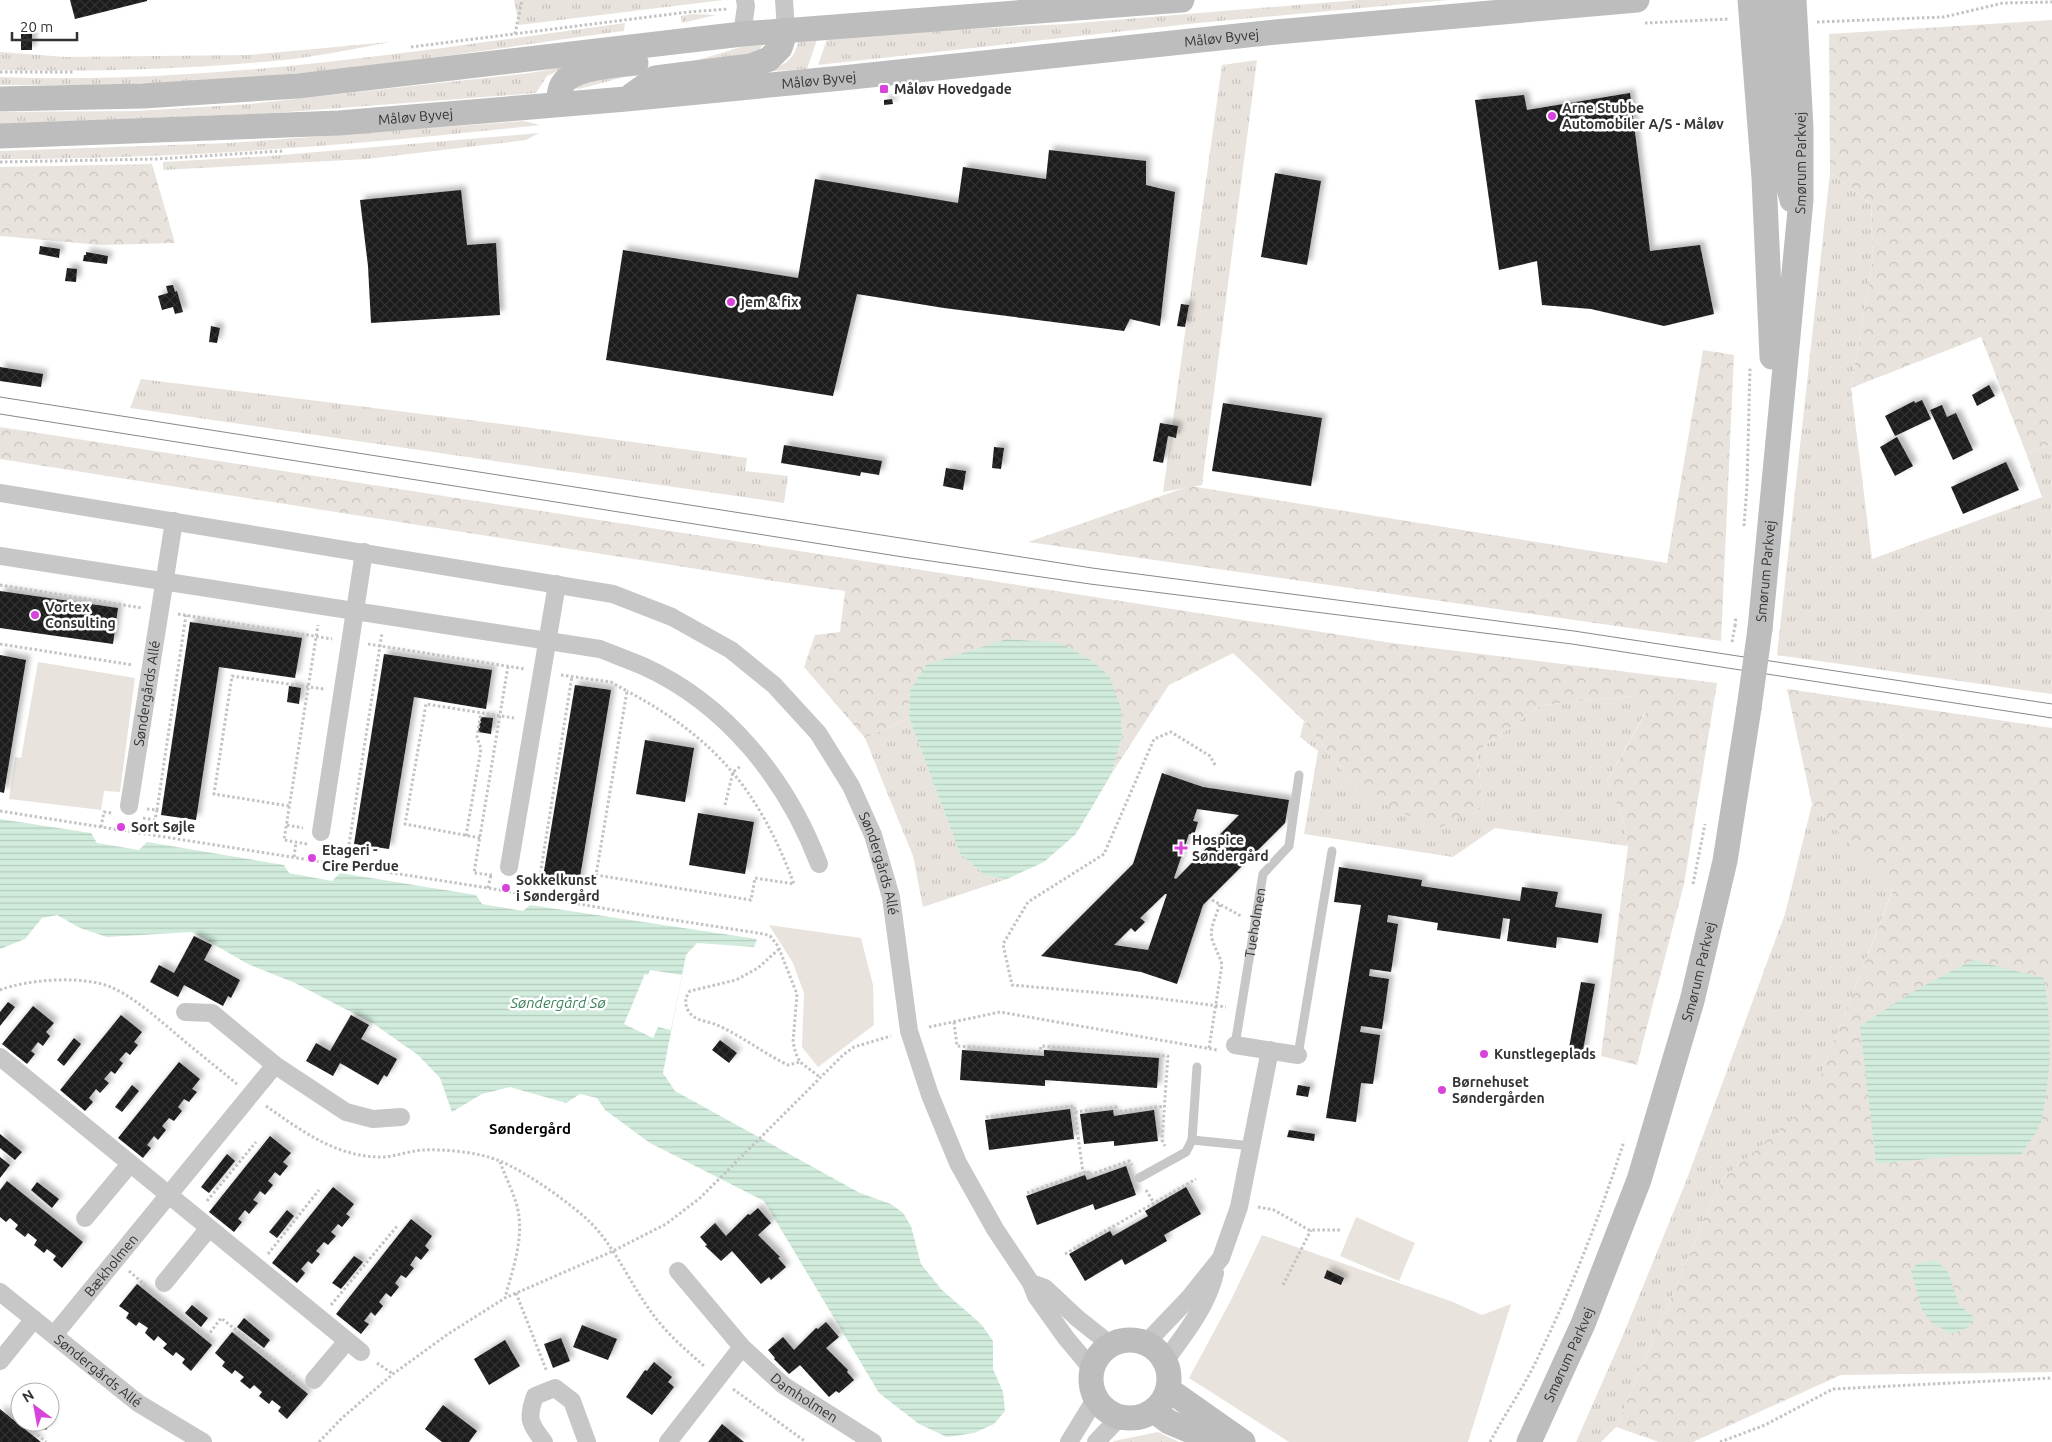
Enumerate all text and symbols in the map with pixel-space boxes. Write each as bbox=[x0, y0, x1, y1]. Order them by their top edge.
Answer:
scale bar bbox=[12, 10, 78, 42]
text: 20 m bbox=[20, 18, 53, 35]
street label: Måløv Byvej bbox=[1183, 26, 1260, 50]
street label: Måløv Byvej bbox=[781, 69, 857, 92]
place label: Måløv Hovedgade bbox=[894, 81, 1012, 97]
marker: Måløv Hovedgade bbox=[878, 83, 890, 95]
place label: Arne Stubbe Automobiler A/S - Måløv bbox=[1562, 100, 1724, 132]
street label: Måløv Byvej bbox=[377, 106, 454, 128]
marker: Arne Stubbe Automobiler A/S - Måløv bbox=[1546, 110, 1558, 122]
street label: Smørum Parkvej bbox=[1792, 111, 1809, 215]
place label: jem & fix bbox=[740, 294, 799, 310]
marker: jem & fix bbox=[725, 296, 737, 308]
street label: Smørum Parkvej bbox=[1753, 520, 1778, 623]
place label: Vortex Consulting bbox=[45, 599, 116, 631]
marker: Vortex Consulting bbox=[29, 609, 41, 621]
street label: Søndergårds Allé bbox=[131, 639, 163, 748]
street label: Søndergårds Allé bbox=[856, 809, 901, 916]
place label: Sort Søjle bbox=[131, 819, 195, 835]
marker: Sort Søjle bbox=[115, 821, 127, 833]
place label: Hospice Søndergård bbox=[1192, 832, 1269, 864]
marker: Hospice Søndergård bbox=[1174, 841, 1188, 855]
place label: Etageri - Cire Perdue bbox=[322, 842, 399, 874]
marker: Etageri - Cire Perdue bbox=[306, 852, 318, 864]
place label: Sokkelkunst i Søndergård bbox=[516, 872, 600, 904]
marker: Sokkelkunst i Søndergård bbox=[500, 882, 512, 894]
street label: Tueholmen bbox=[1241, 886, 1269, 959]
street label: Smørum Parkvej bbox=[1678, 920, 1718, 1023]
water label: Søndergård Sø bbox=[509, 994, 606, 1011]
place label: Kunstlegeplads bbox=[1494, 1046, 1596, 1062]
marker: Kunstlegeplads bbox=[1478, 1048, 1490, 1060]
place label: Børnehuset Søndergården bbox=[1452, 1074, 1545, 1106]
marker: Børnehuset Søndergården bbox=[1436, 1084, 1448, 1096]
district label: Søndergård bbox=[489, 1120, 571, 1137]
street label: Bækholmen bbox=[81, 1231, 141, 1300]
street label: Smørum Parkvej bbox=[1540, 1305, 1597, 1404]
street label: Søndergårds Allé bbox=[51, 1331, 145, 1411]
street label: Damholmen bbox=[768, 1370, 841, 1426]
north arrow bbox=[10, 1382, 60, 1432]
text: N bbox=[19, 1386, 37, 1406]

